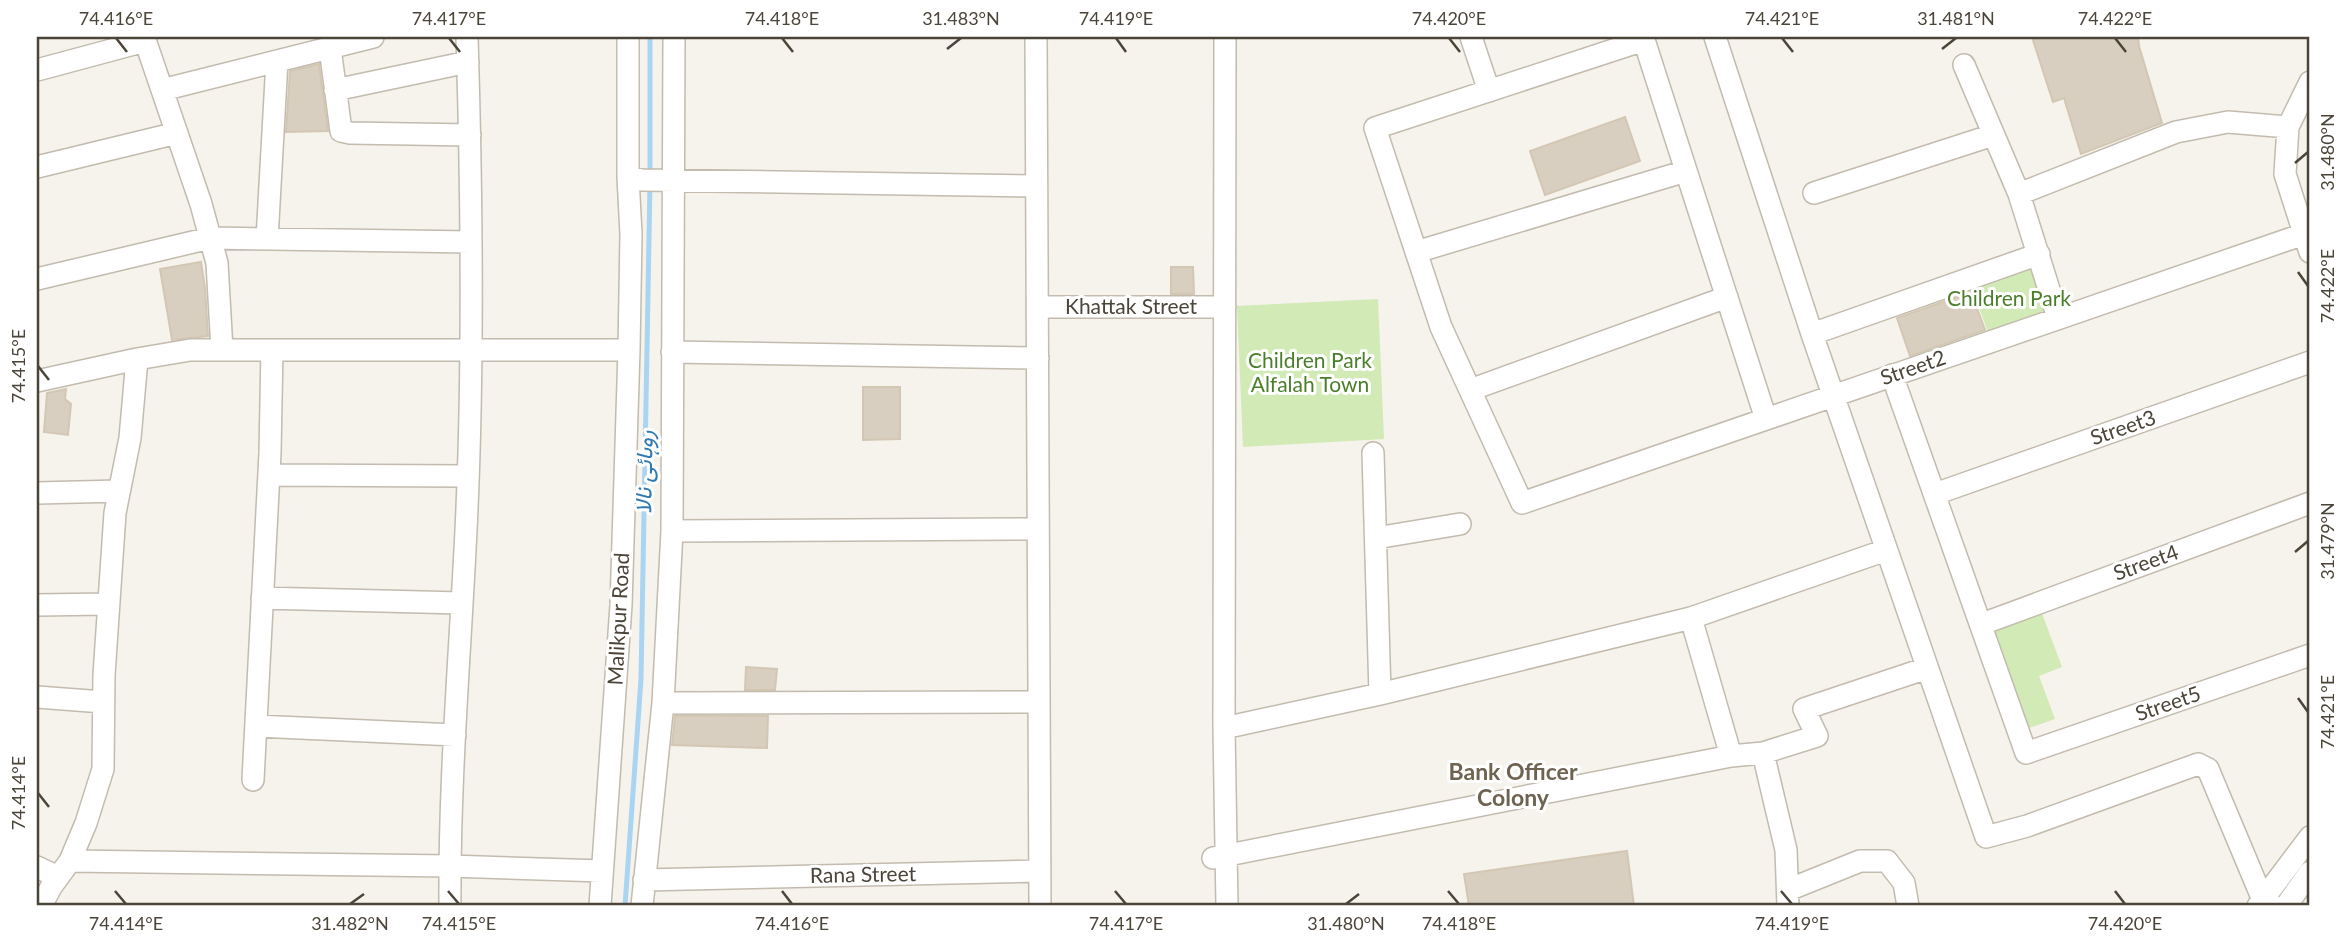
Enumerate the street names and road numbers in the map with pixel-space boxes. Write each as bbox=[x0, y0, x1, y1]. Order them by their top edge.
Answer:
street label: Khattak Street bbox=[1065, 293, 1197, 318]
street label: Street2 bbox=[1877, 344, 1948, 389]
street label: Street3 bbox=[2087, 404, 2158, 449]
street label: Street4 bbox=[2110, 538, 2181, 585]
street label: Malikpur Road bbox=[602, 552, 633, 686]
street label: Street5 bbox=[2132, 680, 2203, 725]
street label: Rana Street bbox=[810, 860, 917, 887]

